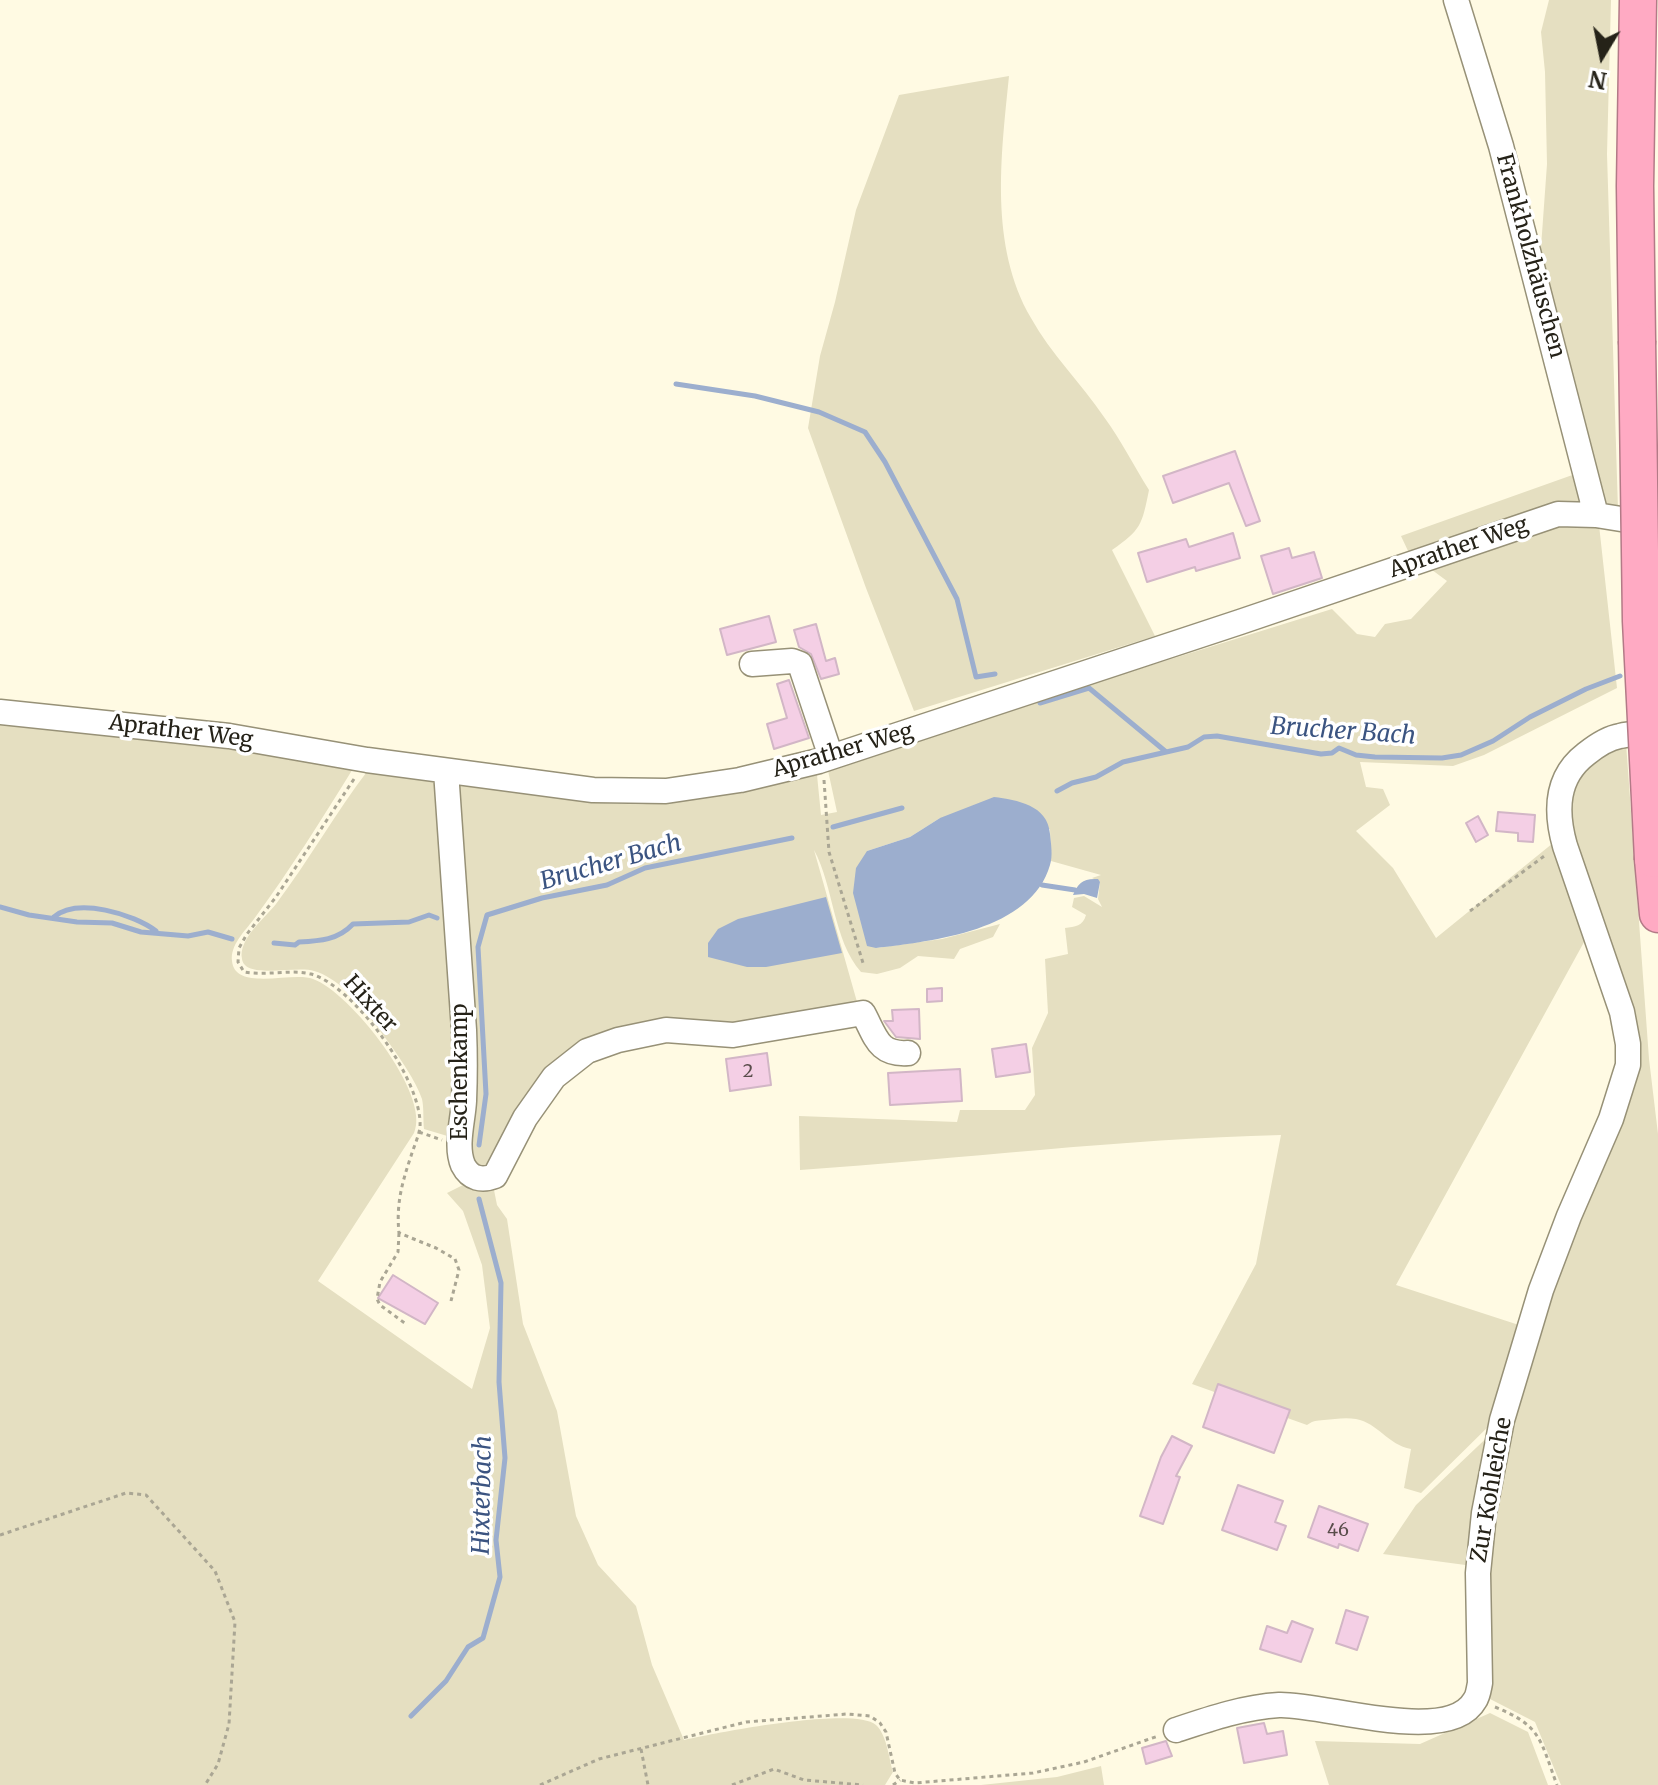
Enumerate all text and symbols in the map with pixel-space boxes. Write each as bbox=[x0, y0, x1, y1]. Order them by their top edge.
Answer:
north arrow bbox=[1562, 16, 1642, 96]
text: N bbox=[1587, 64, 1609, 95]
street label: Frankholzhäuschen bbox=[1490, 151, 1570, 361]
street label: Aprather Weg bbox=[1386, 512, 1532, 584]
street label: Aprather Weg bbox=[107, 710, 255, 754]
water label: Brucher Bach bbox=[1269, 713, 1417, 751]
street label: Aprather Weg bbox=[770, 718, 916, 784]
water label: Brucher Bach bbox=[537, 829, 685, 897]
street label: Hixter bbox=[338, 970, 402, 1038]
street label: Eschenkamp bbox=[448, 1003, 474, 1141]
house number: 2 bbox=[743, 1061, 753, 1083]
street label: Zur Kohleiche bbox=[1466, 1415, 1518, 1565]
water label: Hixterbach bbox=[468, 1435, 498, 1555]
house number: 46 bbox=[1327, 1520, 1349, 1542]

